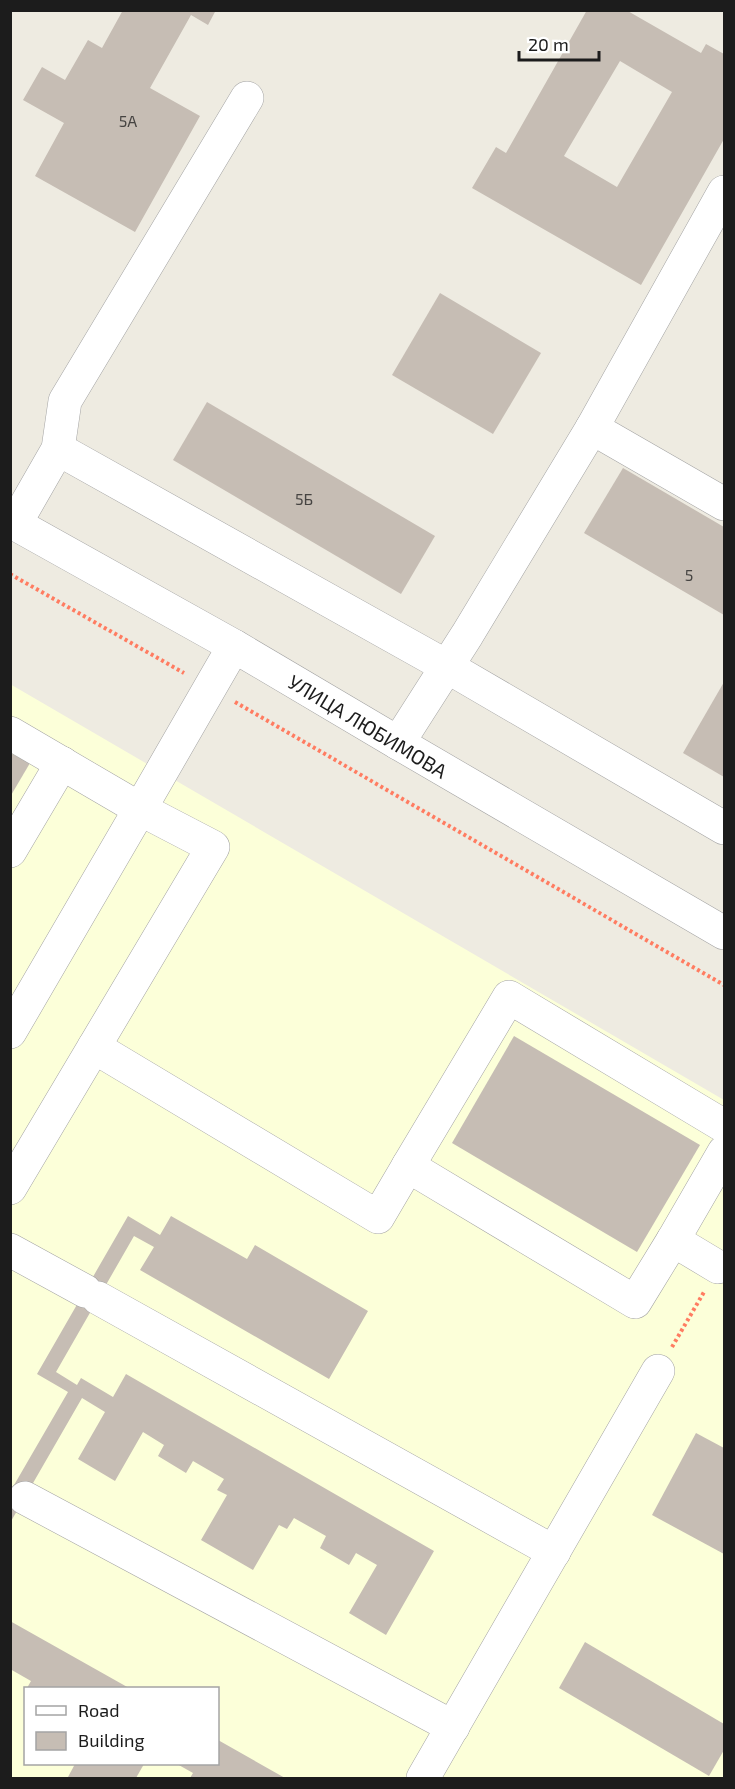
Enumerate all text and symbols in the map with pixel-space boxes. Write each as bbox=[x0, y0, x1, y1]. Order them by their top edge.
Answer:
scale bar bbox=[519, 24, 598, 62]
text: 20 m bbox=[528, 33, 569, 55]
house number: 5А bbox=[119, 111, 137, 130]
house number: 5Б bbox=[295, 489, 313, 508]
house number: 5 bbox=[685, 565, 693, 584]
street label: УЛИЦА ЛЮБИМОВА bbox=[284, 669, 452, 783]
legend bbox=[24, 1687, 219, 1765]
text: Road bbox=[78, 1699, 119, 1721]
text: Building bbox=[78, 1729, 145, 1751]

